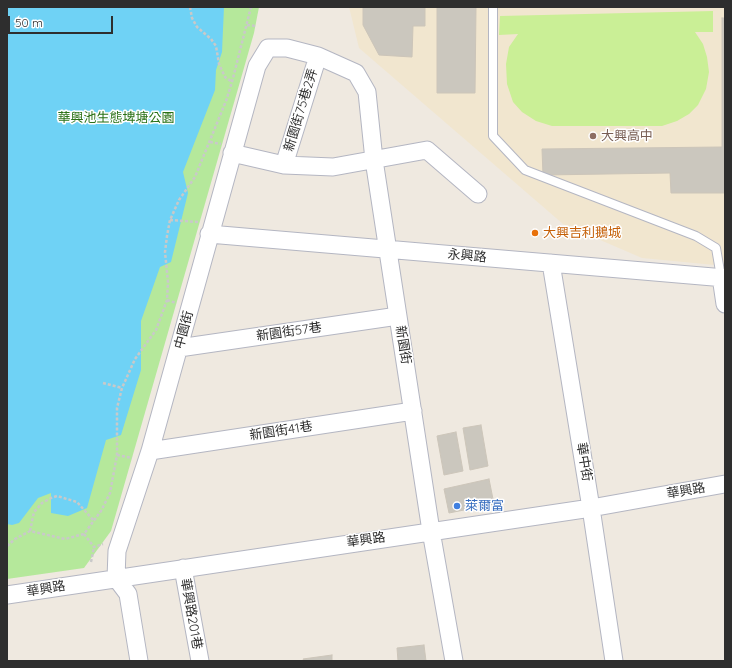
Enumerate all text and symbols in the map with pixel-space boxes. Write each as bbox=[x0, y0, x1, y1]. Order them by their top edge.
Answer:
scale bar bbox=[10, 8, 115, 34]
text: 50 m bbox=[15, 15, 43, 30]
street label: 新園街75巷2弄 bbox=[281, 67, 321, 153]
park label: 華興池生態埤塘公園 bbox=[58, 110, 174, 126]
place label: 大興高中 bbox=[601, 128, 653, 144]
marker: 大興高中 bbox=[588, 131, 598, 141]
place label: 大興吉利鵝城 bbox=[543, 225, 621, 241]
marker: 大興吉利鵝城 bbox=[530, 228, 540, 238]
street label: 永興路 bbox=[447, 247, 487, 265]
street label: 中園街 bbox=[171, 309, 197, 351]
street label: 新園街57巷 bbox=[255, 320, 323, 344]
street label: 新園街 bbox=[392, 325, 414, 365]
street label: 新園街41巷 bbox=[248, 418, 314, 444]
street label: 華中街 bbox=[573, 442, 595, 482]
street label: 華興路 bbox=[665, 480, 707, 502]
place label: 萊爾富 bbox=[465, 498, 504, 514]
marker: 萊爾富 bbox=[452, 501, 462, 511]
street label: 華興路 bbox=[346, 530, 386, 550]
street label: 華興路201巷 bbox=[177, 577, 205, 651]
street label: 華興路 bbox=[26, 578, 66, 600]

